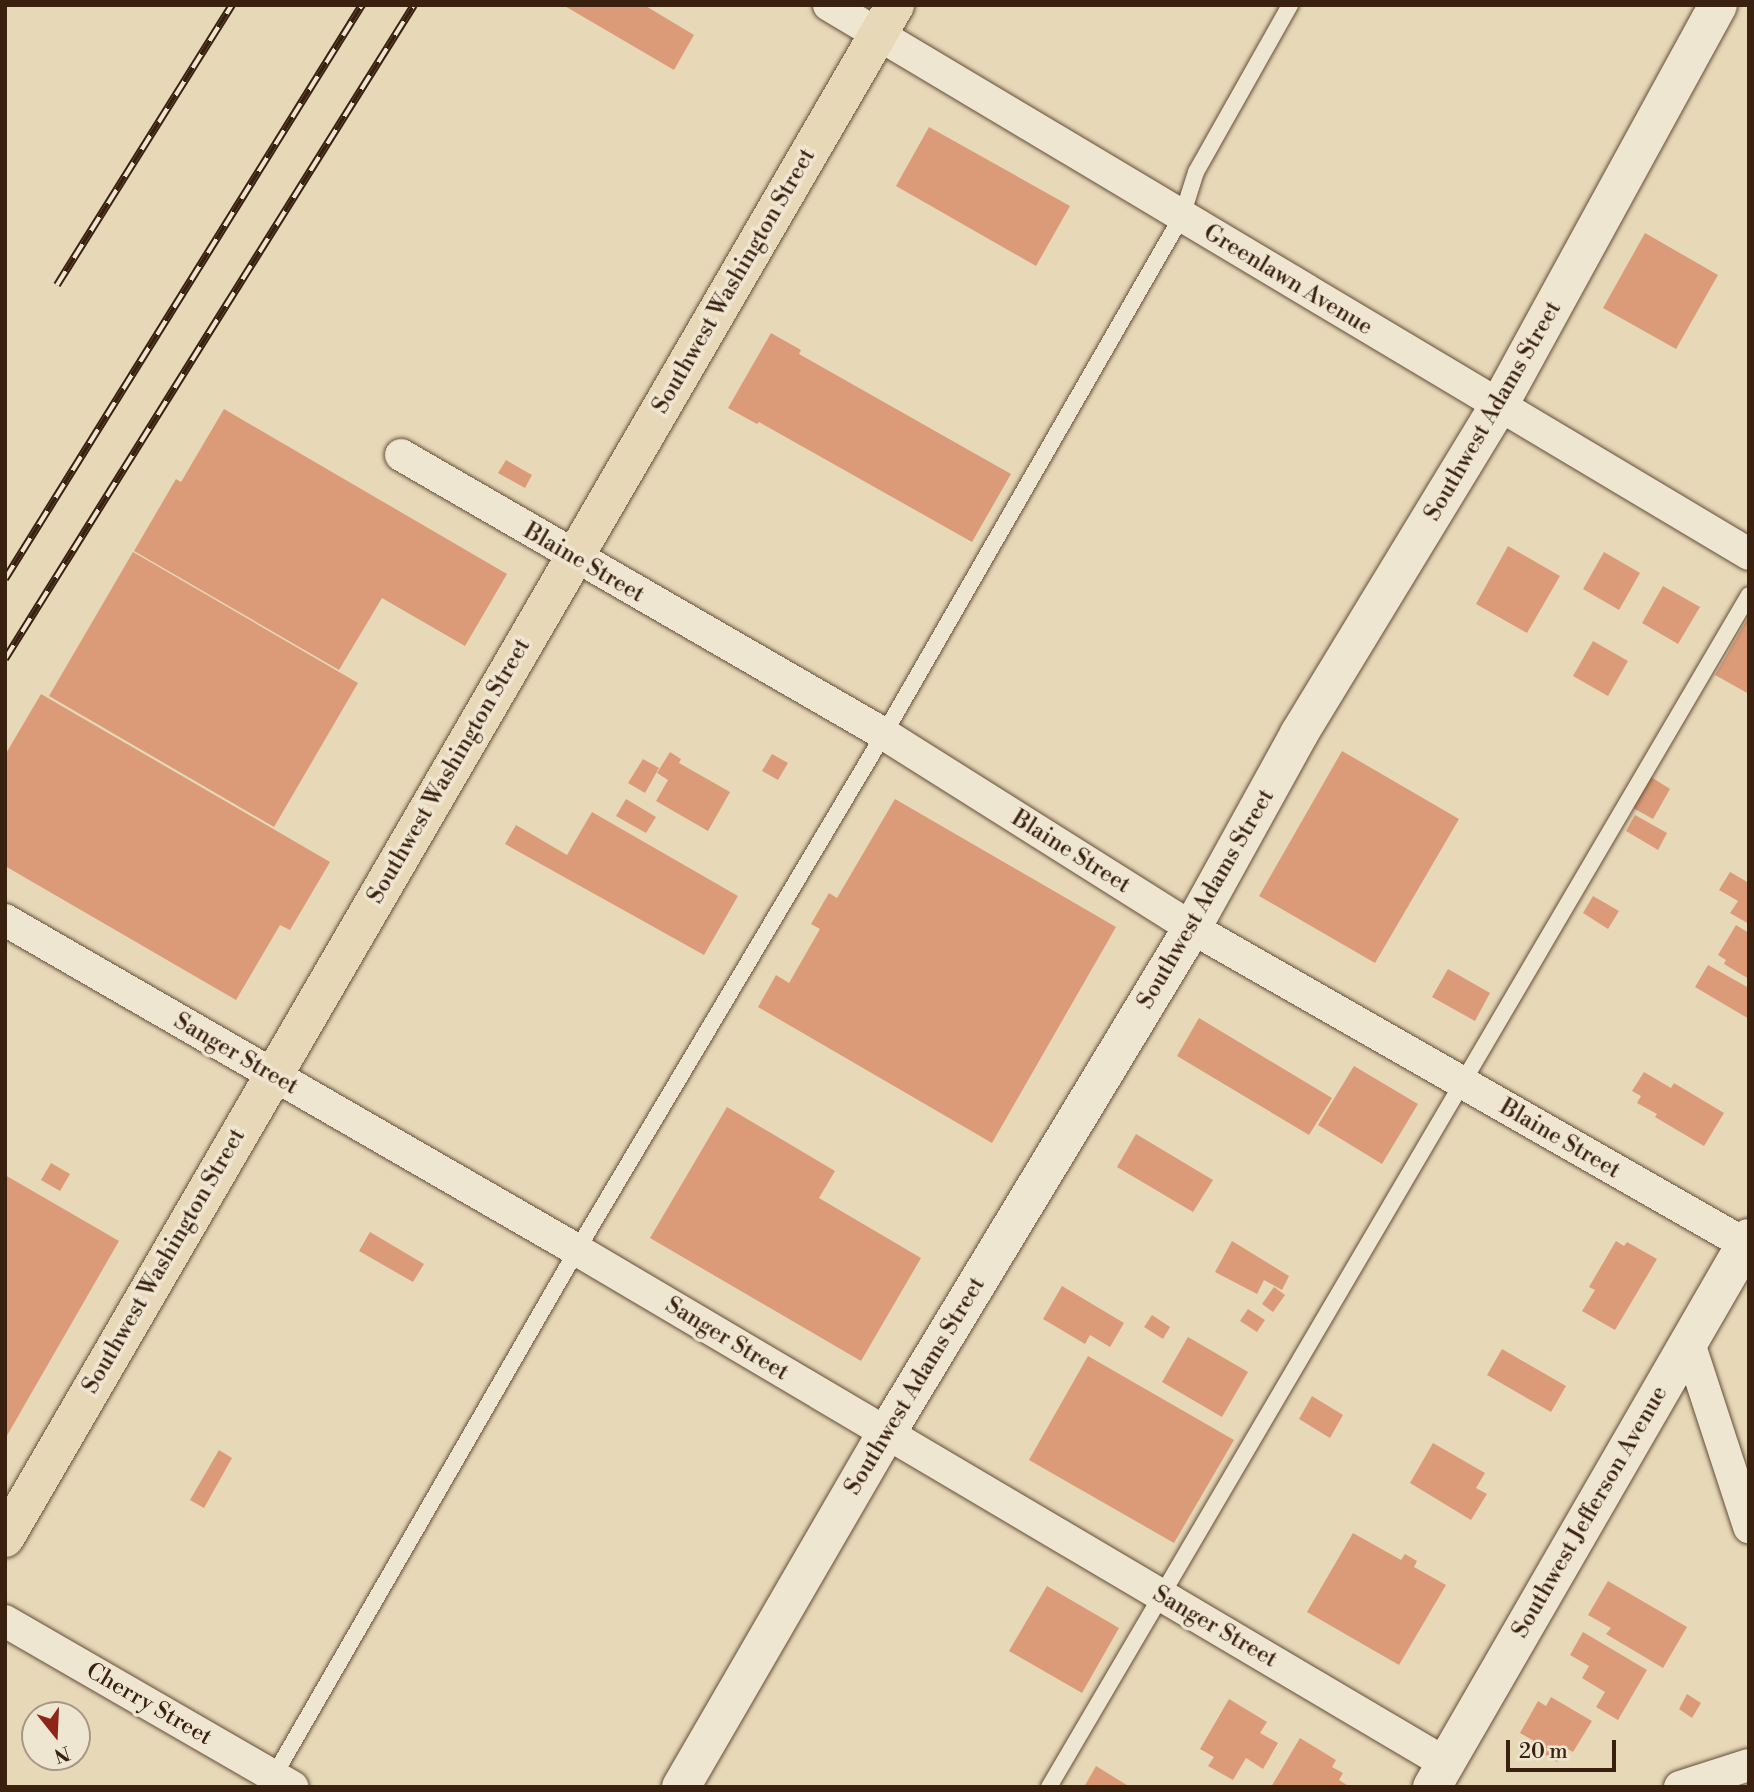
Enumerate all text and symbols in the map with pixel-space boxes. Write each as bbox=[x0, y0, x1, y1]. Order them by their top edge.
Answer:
street label: Southwest Washington Street bbox=[647, 144, 821, 418]
street label: Greenlawn Avenue bbox=[1199, 219, 1377, 341]
street label: Southwest Adams Street bbox=[1419, 296, 1567, 526]
street label: Blaine Street bbox=[519, 517, 649, 609]
street label: Southwest Washington Street bbox=[362, 634, 536, 908]
street label: Southwest Adams Street bbox=[1132, 784, 1280, 1014]
street label: Blaine Street bbox=[1007, 805, 1135, 899]
street label: Sanger Street bbox=[169, 1007, 303, 1101]
street label: Blaine Street bbox=[1495, 1093, 1625, 1185]
street label: Southwest Washington Street bbox=[77, 1124, 251, 1398]
street label: Southwest Adams Street bbox=[839, 1272, 991, 1500]
street label: Sanger Street bbox=[660, 1291, 794, 1387]
street label: Southwest Jefferson Avenue bbox=[1506, 1381, 1674, 1643]
street label: Sanger Street bbox=[1148, 1580, 1282, 1674]
street label: Cherry Street bbox=[81, 1657, 217, 1751]
north arrow bbox=[21, 1701, 91, 1771]
scale bar bbox=[1509, 1726, 1619, 1770]
text: 20 m bbox=[1519, 1739, 1568, 1765]
text: N bbox=[51, 1740, 73, 1768]

